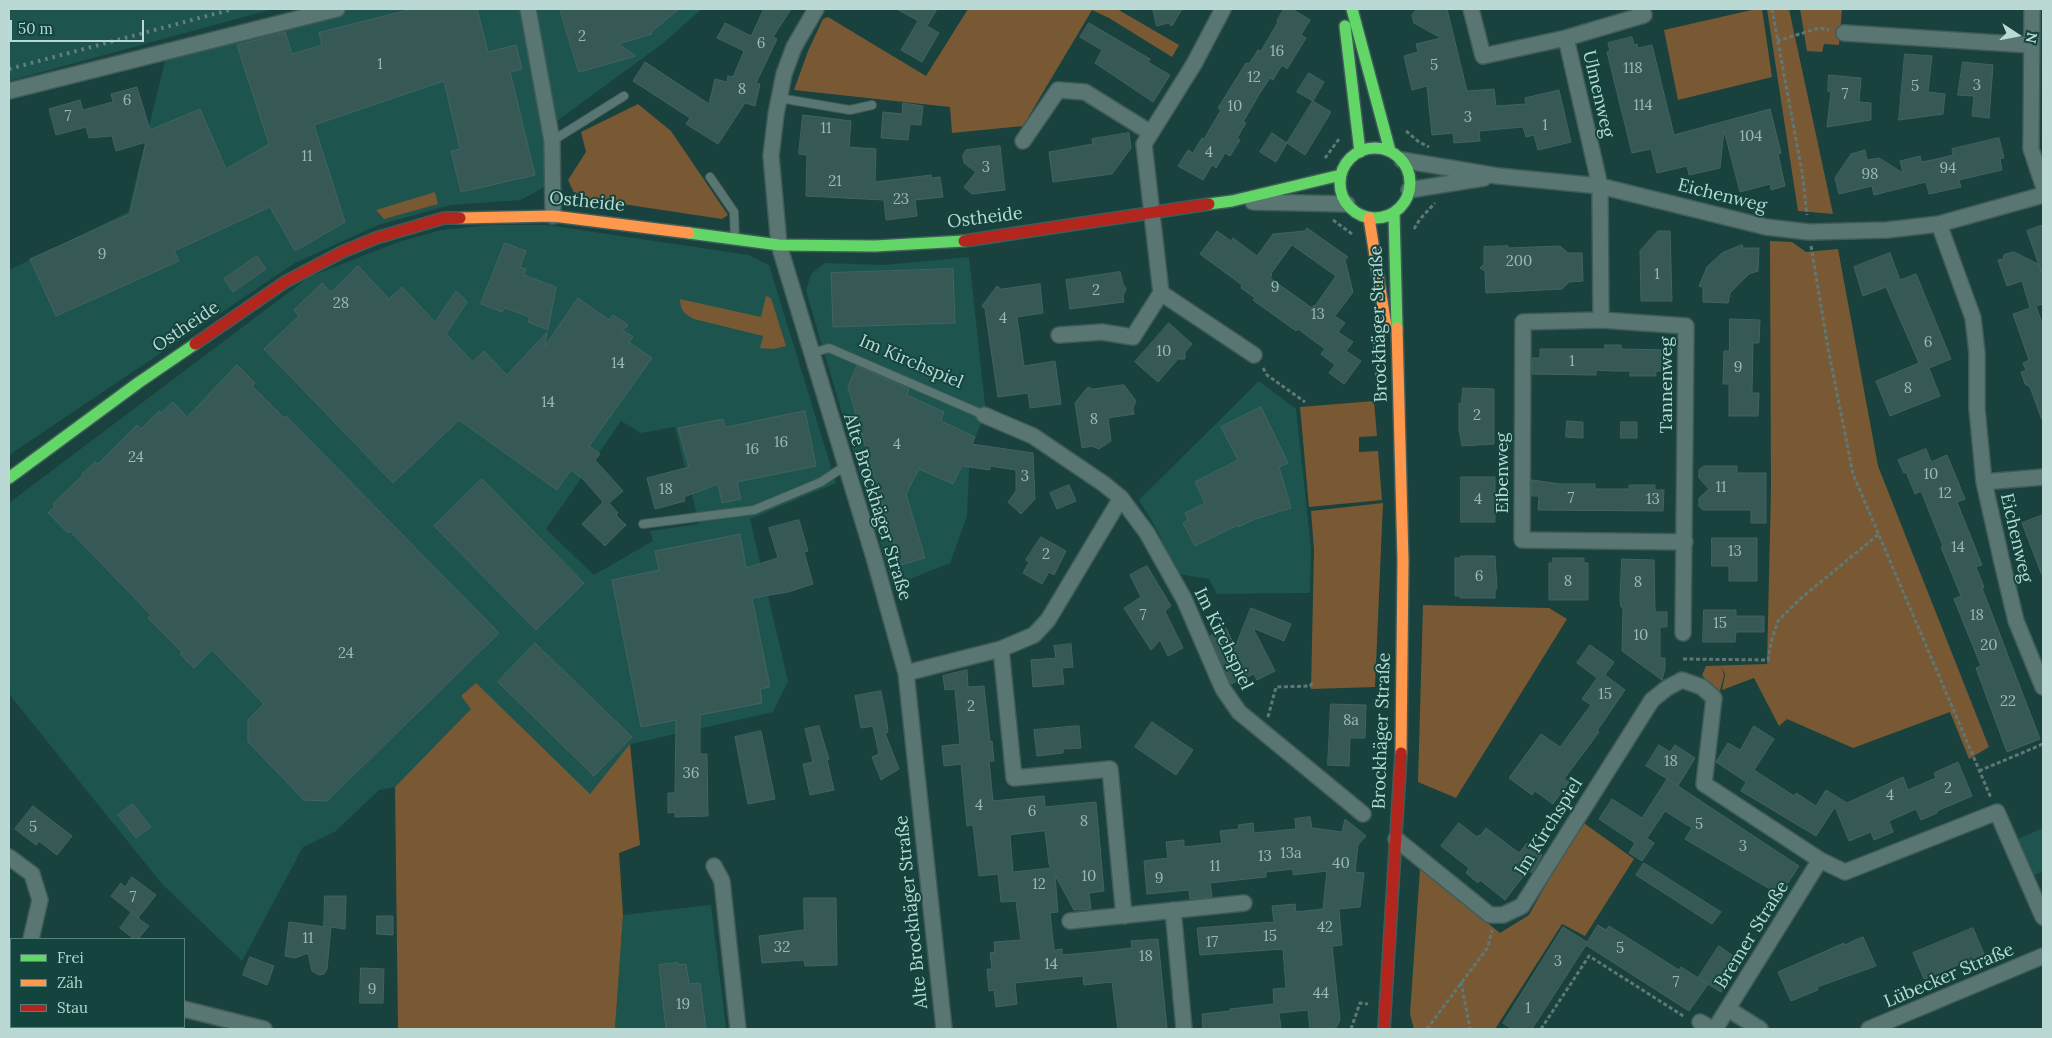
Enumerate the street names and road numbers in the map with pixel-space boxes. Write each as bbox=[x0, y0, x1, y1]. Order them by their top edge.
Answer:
street label: Ulmenweg bbox=[1577, 48, 1619, 140]
street label: Eichenweg bbox=[1675, 175, 1769, 217]
street label: Ostheide bbox=[548, 187, 626, 217]
street label: Ostheide bbox=[946, 203, 1024, 233]
street label: Brockhäger Straße bbox=[1365, 245, 1393, 403]
street label: Ostheide bbox=[149, 297, 223, 357]
street label: Im Kirchspiel bbox=[856, 330, 966, 394]
street label: Tannenweg bbox=[1656, 337, 1678, 433]
street label: Alte Brockhäger Straße bbox=[838, 411, 916, 603]
street label: Eibenweg bbox=[1492, 432, 1514, 514]
street label: Eichenweg bbox=[1995, 491, 2037, 585]
street label: Im Kirchspiel bbox=[1189, 584, 1257, 694]
street label: Brockhäger Straße bbox=[1368, 652, 1396, 810]
street label: Im Kirchspiel bbox=[1510, 774, 1588, 880]
street label: Alte Brockhäger Straße bbox=[891, 814, 933, 1010]
street label: Bremer Straße bbox=[1710, 877, 1794, 993]
street label: Lübecker Straße bbox=[1881, 939, 2017, 1013]

